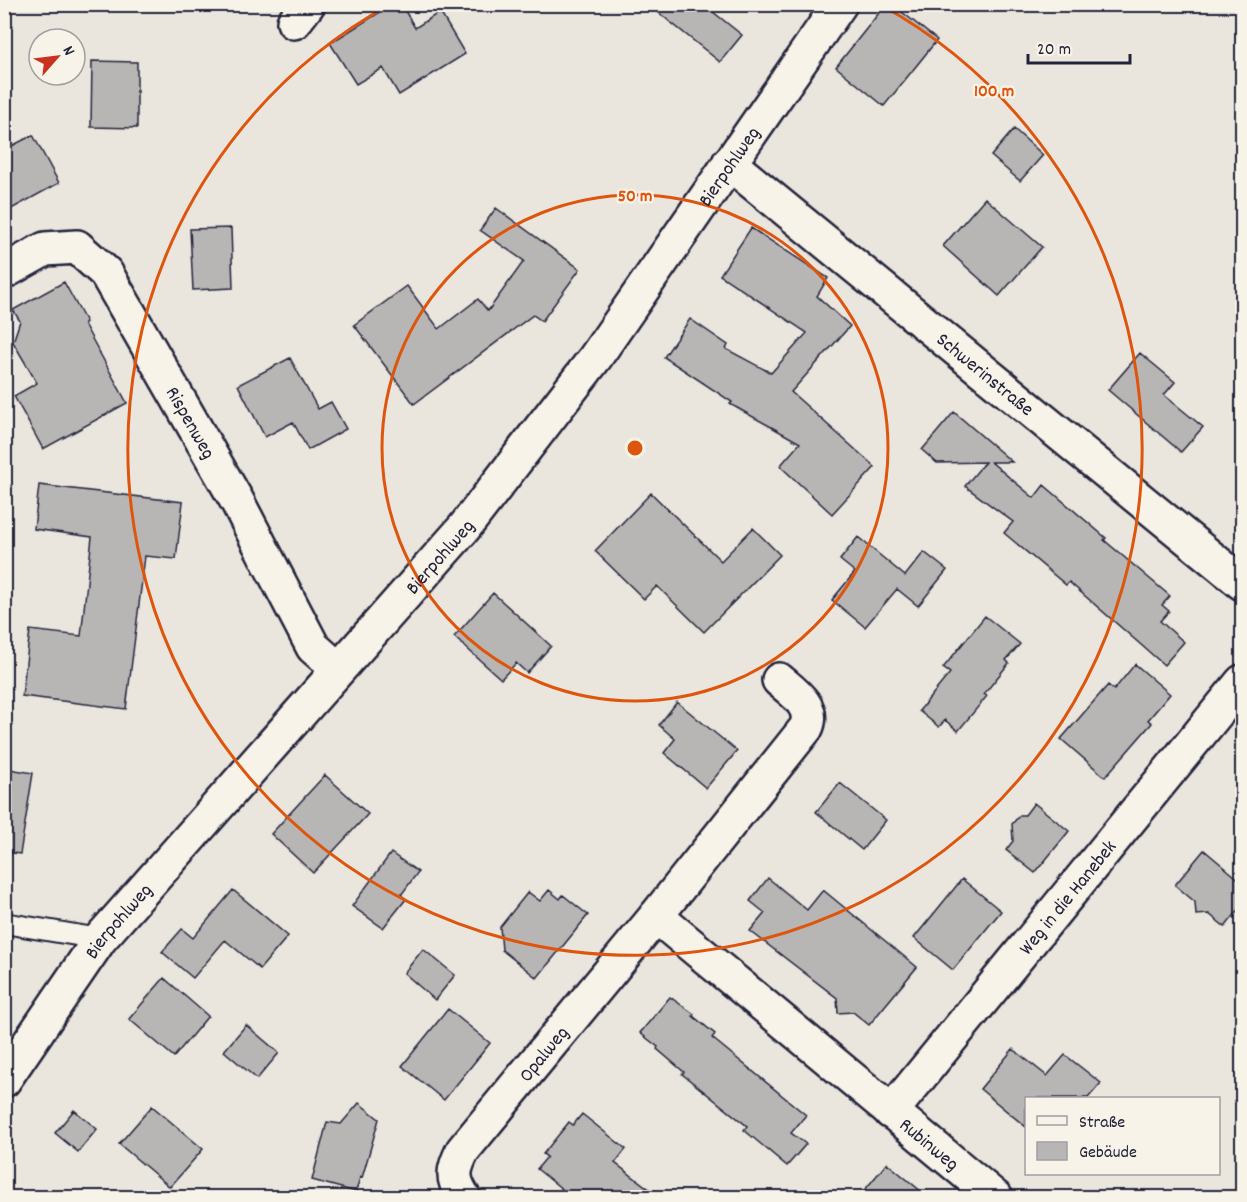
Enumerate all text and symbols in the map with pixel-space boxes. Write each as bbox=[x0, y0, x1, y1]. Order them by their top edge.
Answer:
north arrow bbox=[27, 27, 87, 87]
scale bar bbox=[1028, 27, 1130, 65]
text: 20 m bbox=[1037, 38, 1071, 63]
text: N bbox=[56, 42, 80, 60]
text: 100 m bbox=[974, 80, 1014, 105]
street label: Bierpohlweg bbox=[693, 122, 768, 213]
text: 50 m bbox=[618, 185, 652, 210]
street label: Schwerinstraße bbox=[929, 327, 1039, 424]
street label: Rispenweg bbox=[157, 382, 221, 465]
centre of rings bbox=[625, 438, 645, 458]
street label: Bierpohlweg bbox=[400, 515, 483, 602]
street label: Weg in die Hanebek bbox=[1014, 835, 1125, 962]
street label: Bierpohlweg bbox=[79, 878, 160, 966]
street label: Opalweg bbox=[514, 1021, 577, 1089]
legend bbox=[1025, 1097, 1220, 1175]
text: Straße bbox=[1079, 1111, 1125, 1136]
street label: Rubinweg bbox=[892, 1112, 964, 1179]
text: Gebäude bbox=[1079, 1141, 1137, 1166]

